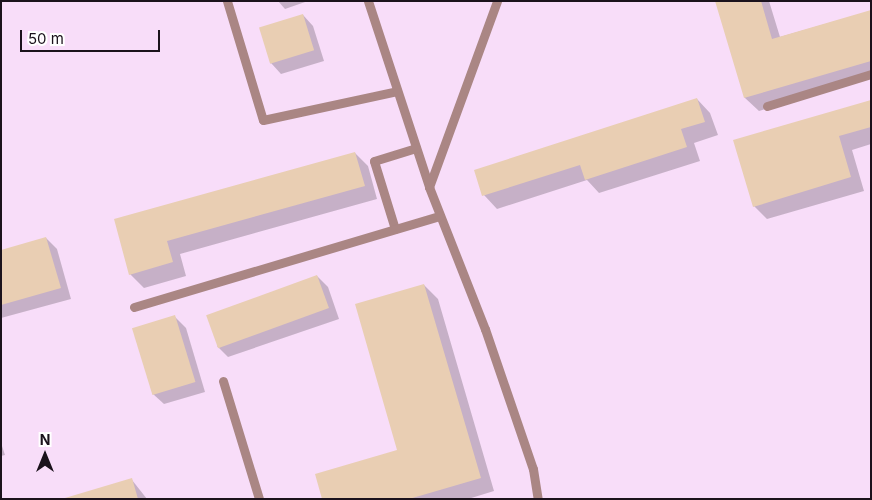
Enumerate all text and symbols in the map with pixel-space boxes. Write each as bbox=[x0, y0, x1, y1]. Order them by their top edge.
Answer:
scale bar bbox=[22, 20, 162, 52]
text: 50 m bbox=[28, 29, 64, 48]
north arrow bbox=[20, 430, 70, 480]
text: N bbox=[40, 431, 50, 448]

